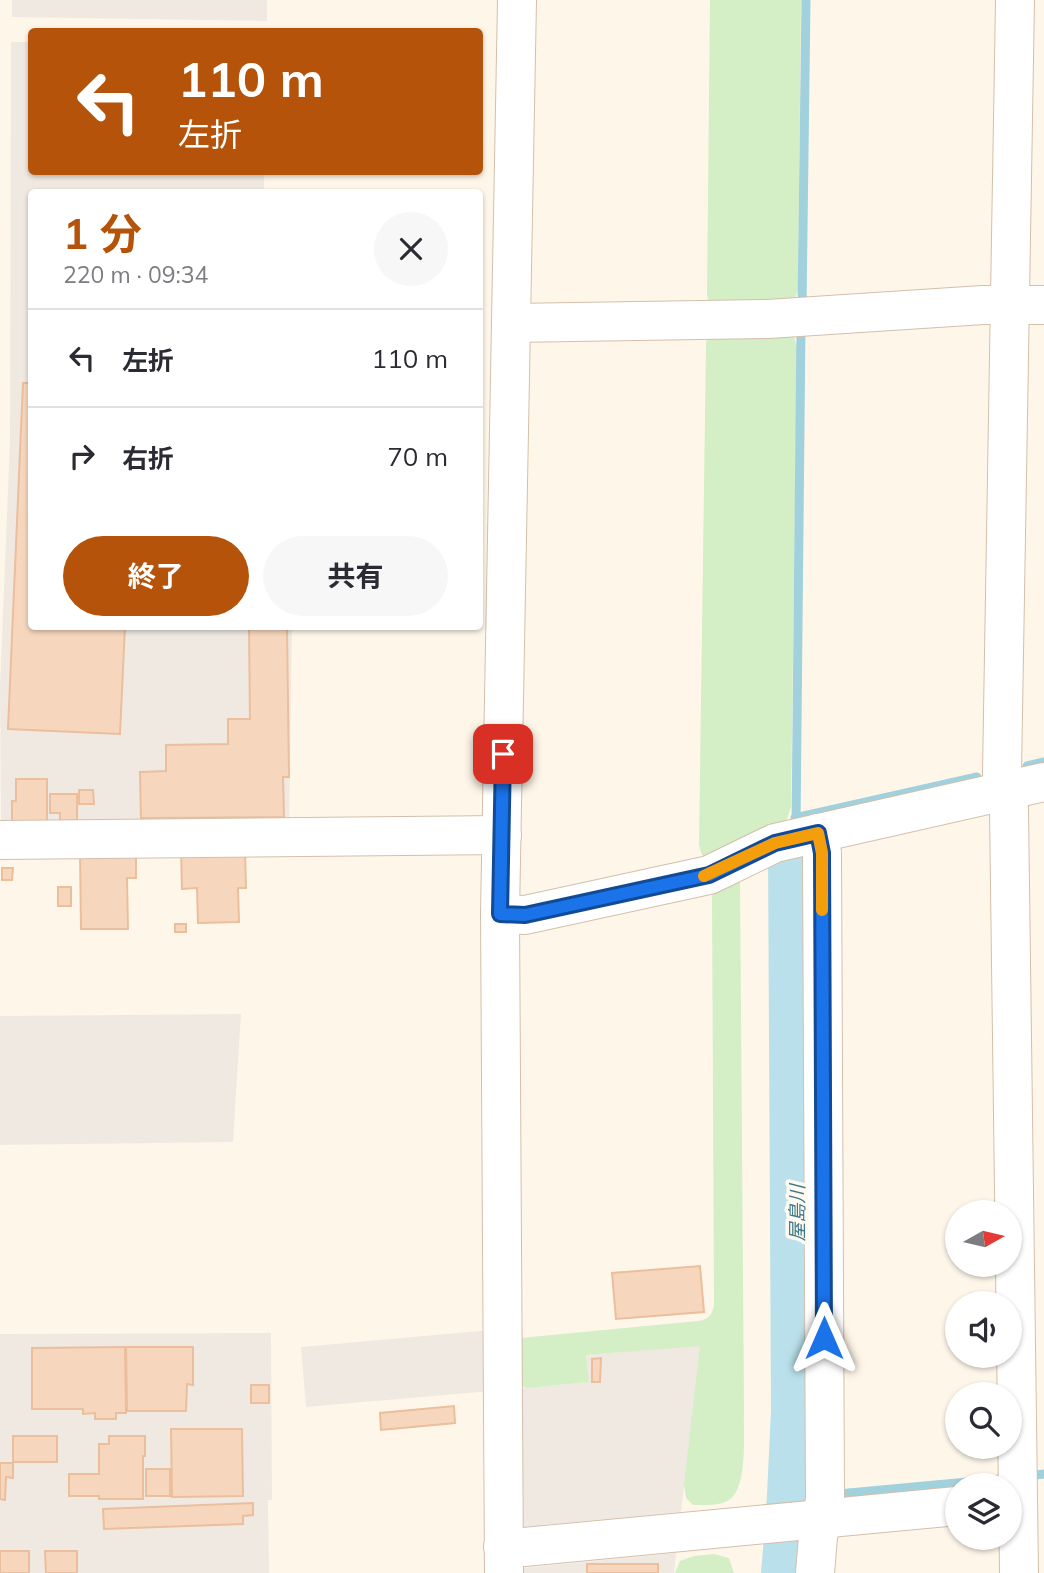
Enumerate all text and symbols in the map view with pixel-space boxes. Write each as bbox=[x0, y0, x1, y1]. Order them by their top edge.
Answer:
text: 110 m bbox=[178, 48, 324, 109]
icon: left bbox=[63, 56, 154, 147]
text: 左折 bbox=[178, 114, 242, 154]
text: 1 分 bbox=[63, 207, 142, 260]
button: close bbox=[374, 212, 448, 286]
text: 220 m · 09:34 bbox=[63, 260, 208, 289]
icon: left bbox=[63, 339, 101, 377]
text: 110 m bbox=[372, 342, 448, 375]
text: 左折 bbox=[122, 344, 174, 377]
icon: right bbox=[63, 437, 101, 475]
text: 70 m bbox=[387, 440, 448, 473]
text: 右折 bbox=[122, 442, 174, 475]
button: 終了 bbox=[63, 536, 249, 616]
button: 共有 bbox=[263, 536, 448, 616]
pin bbox=[473, 724, 533, 784]
icon: arrive bbox=[484, 735, 522, 773]
water label: 屋島川 bbox=[785, 1183, 809, 1242]
north arrow bbox=[945, 1200, 1022, 1278]
map controls bbox=[945, 1200, 1022, 1550]
button: sound bbox=[945, 1291, 1022, 1368]
position arrow bbox=[787, 1301, 861, 1375]
button: search bbox=[945, 1382, 1022, 1459]
button: layers bbox=[945, 1473, 1022, 1550]

